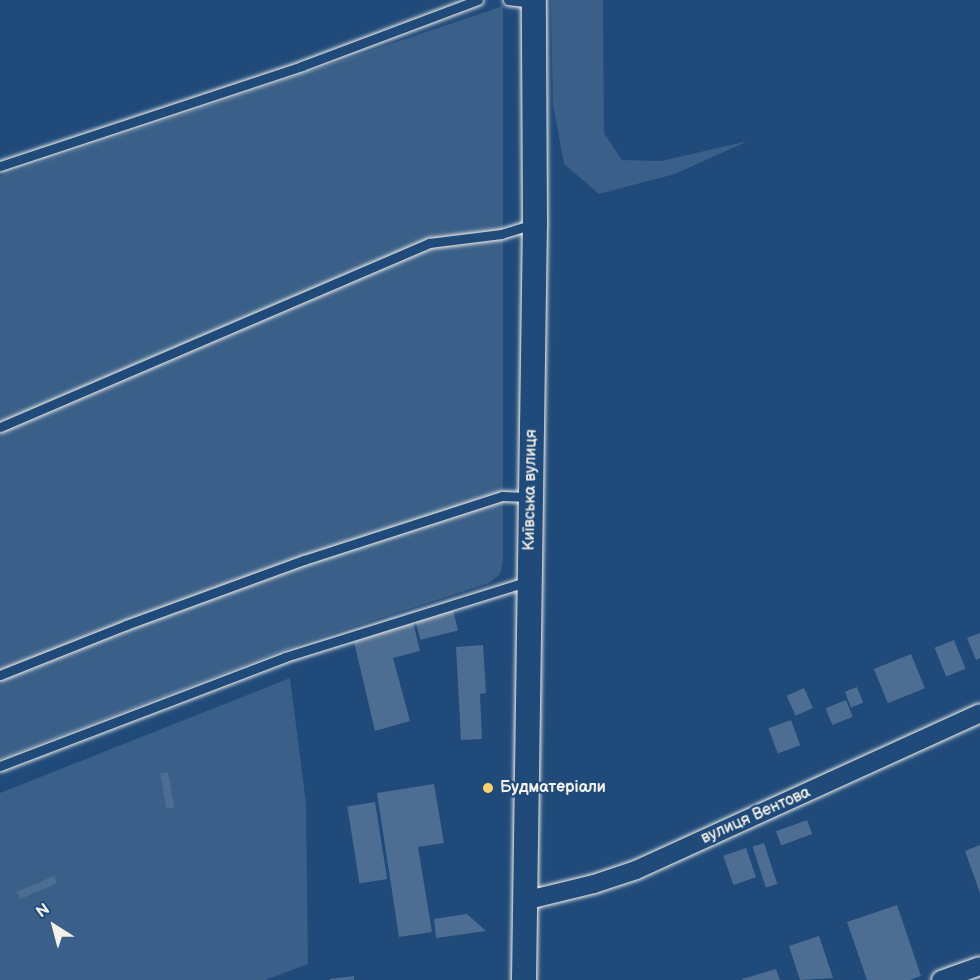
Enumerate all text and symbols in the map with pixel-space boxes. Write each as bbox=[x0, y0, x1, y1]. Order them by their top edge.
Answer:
street label: Київська вулиця bbox=[520, 429, 542, 551]
place label: Будматеріали bbox=[500, 778, 606, 798]
marker: Будматеріали bbox=[481, 781, 495, 795]
street label: вулиця Вентова bbox=[698, 783, 814, 849]
north arrow bbox=[24, 896, 84, 956]
text: N bbox=[33, 900, 54, 922]

